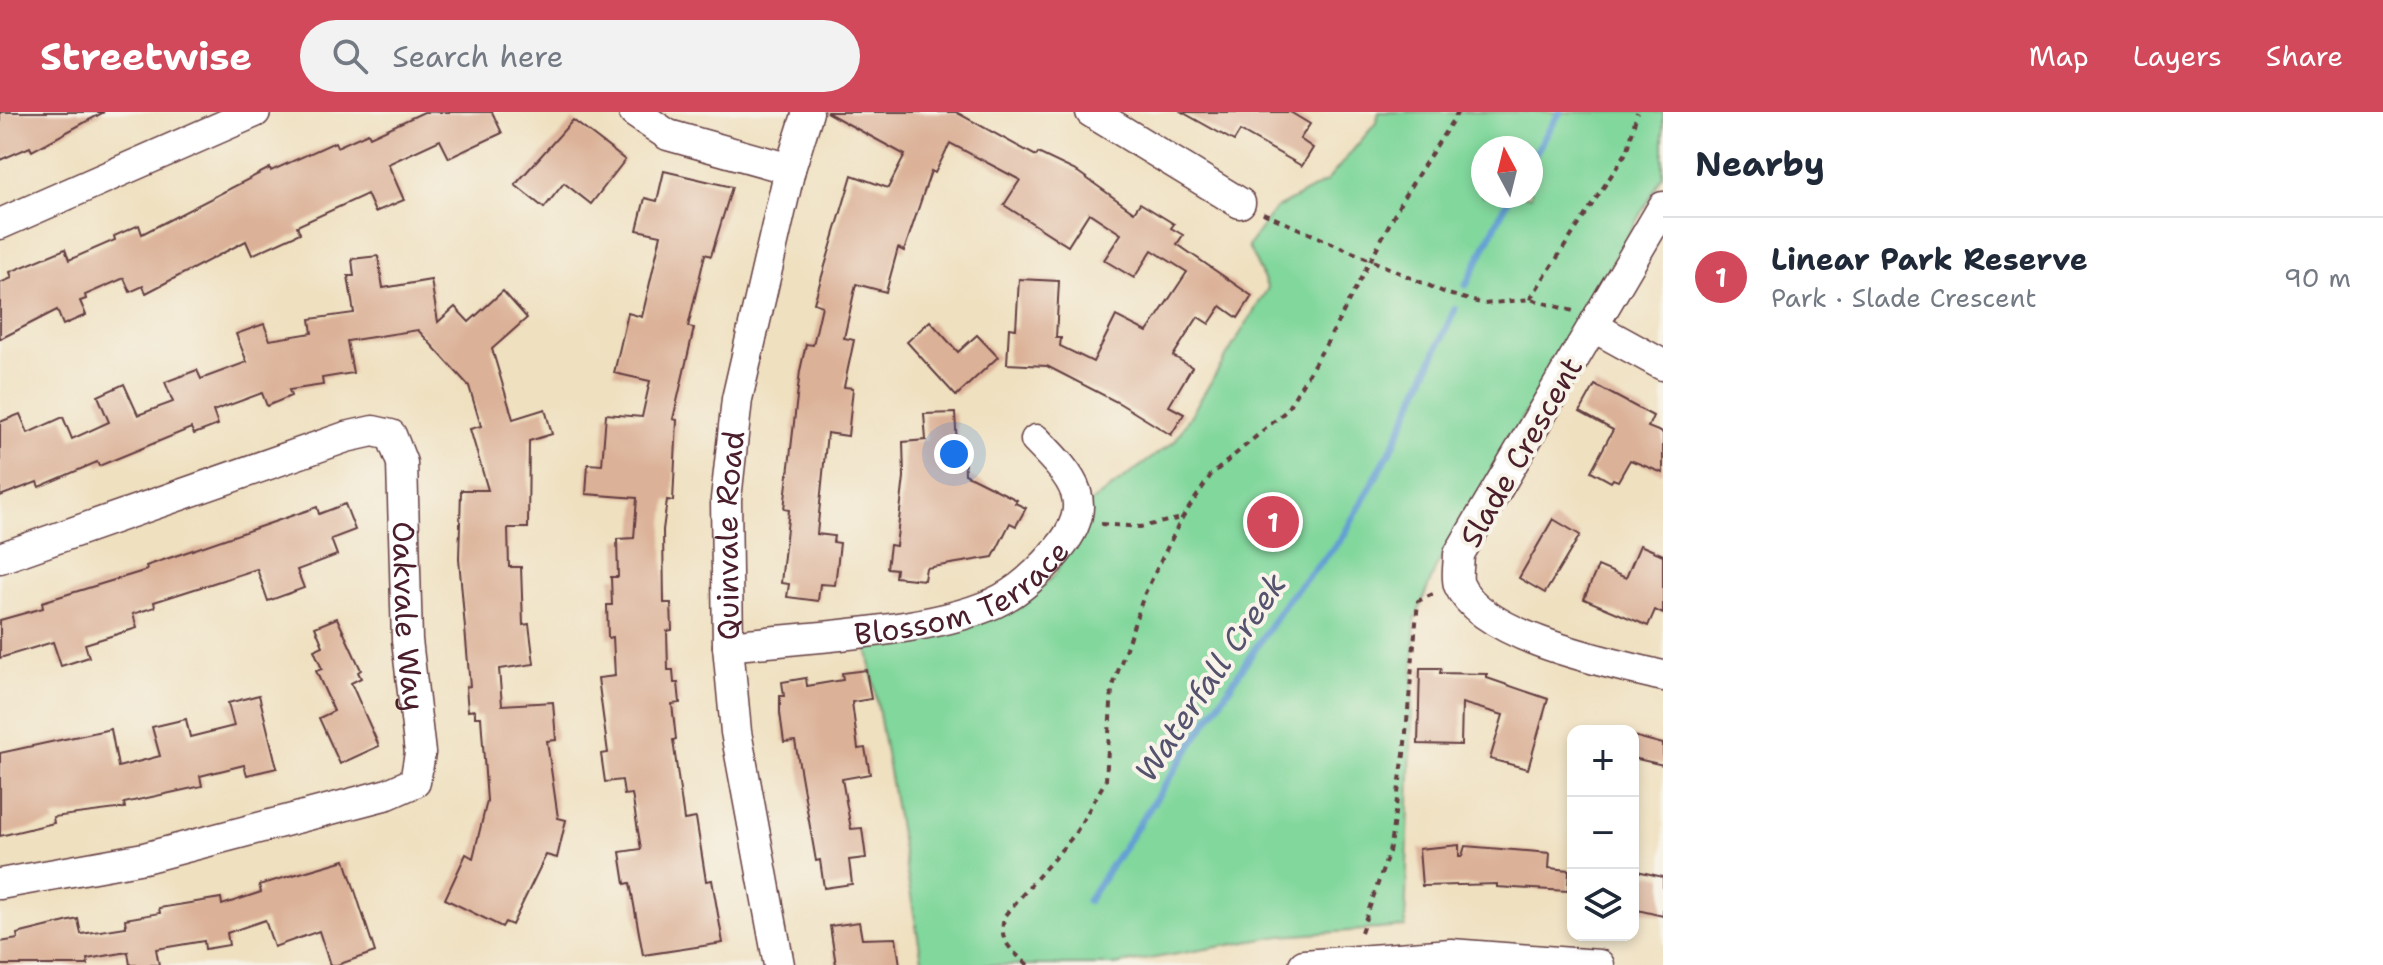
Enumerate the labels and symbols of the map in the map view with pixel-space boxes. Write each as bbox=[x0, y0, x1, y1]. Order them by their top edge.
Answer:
north arrow bbox=[1471, 136, 1543, 208]
street label: Slade Crescent bbox=[1450, 349, 1592, 555]
street label: Quinvale Road bbox=[705, 428, 754, 641]
your location bbox=[934, 434, 974, 474]
pin: 1 bbox=[1247, 492, 1299, 552]
street label: Oakvale Way bbox=[383, 521, 436, 713]
street label: Blossom Terrace bbox=[852, 531, 1078, 654]
water label: Waterfall Creek bbox=[1124, 564, 1296, 790]

